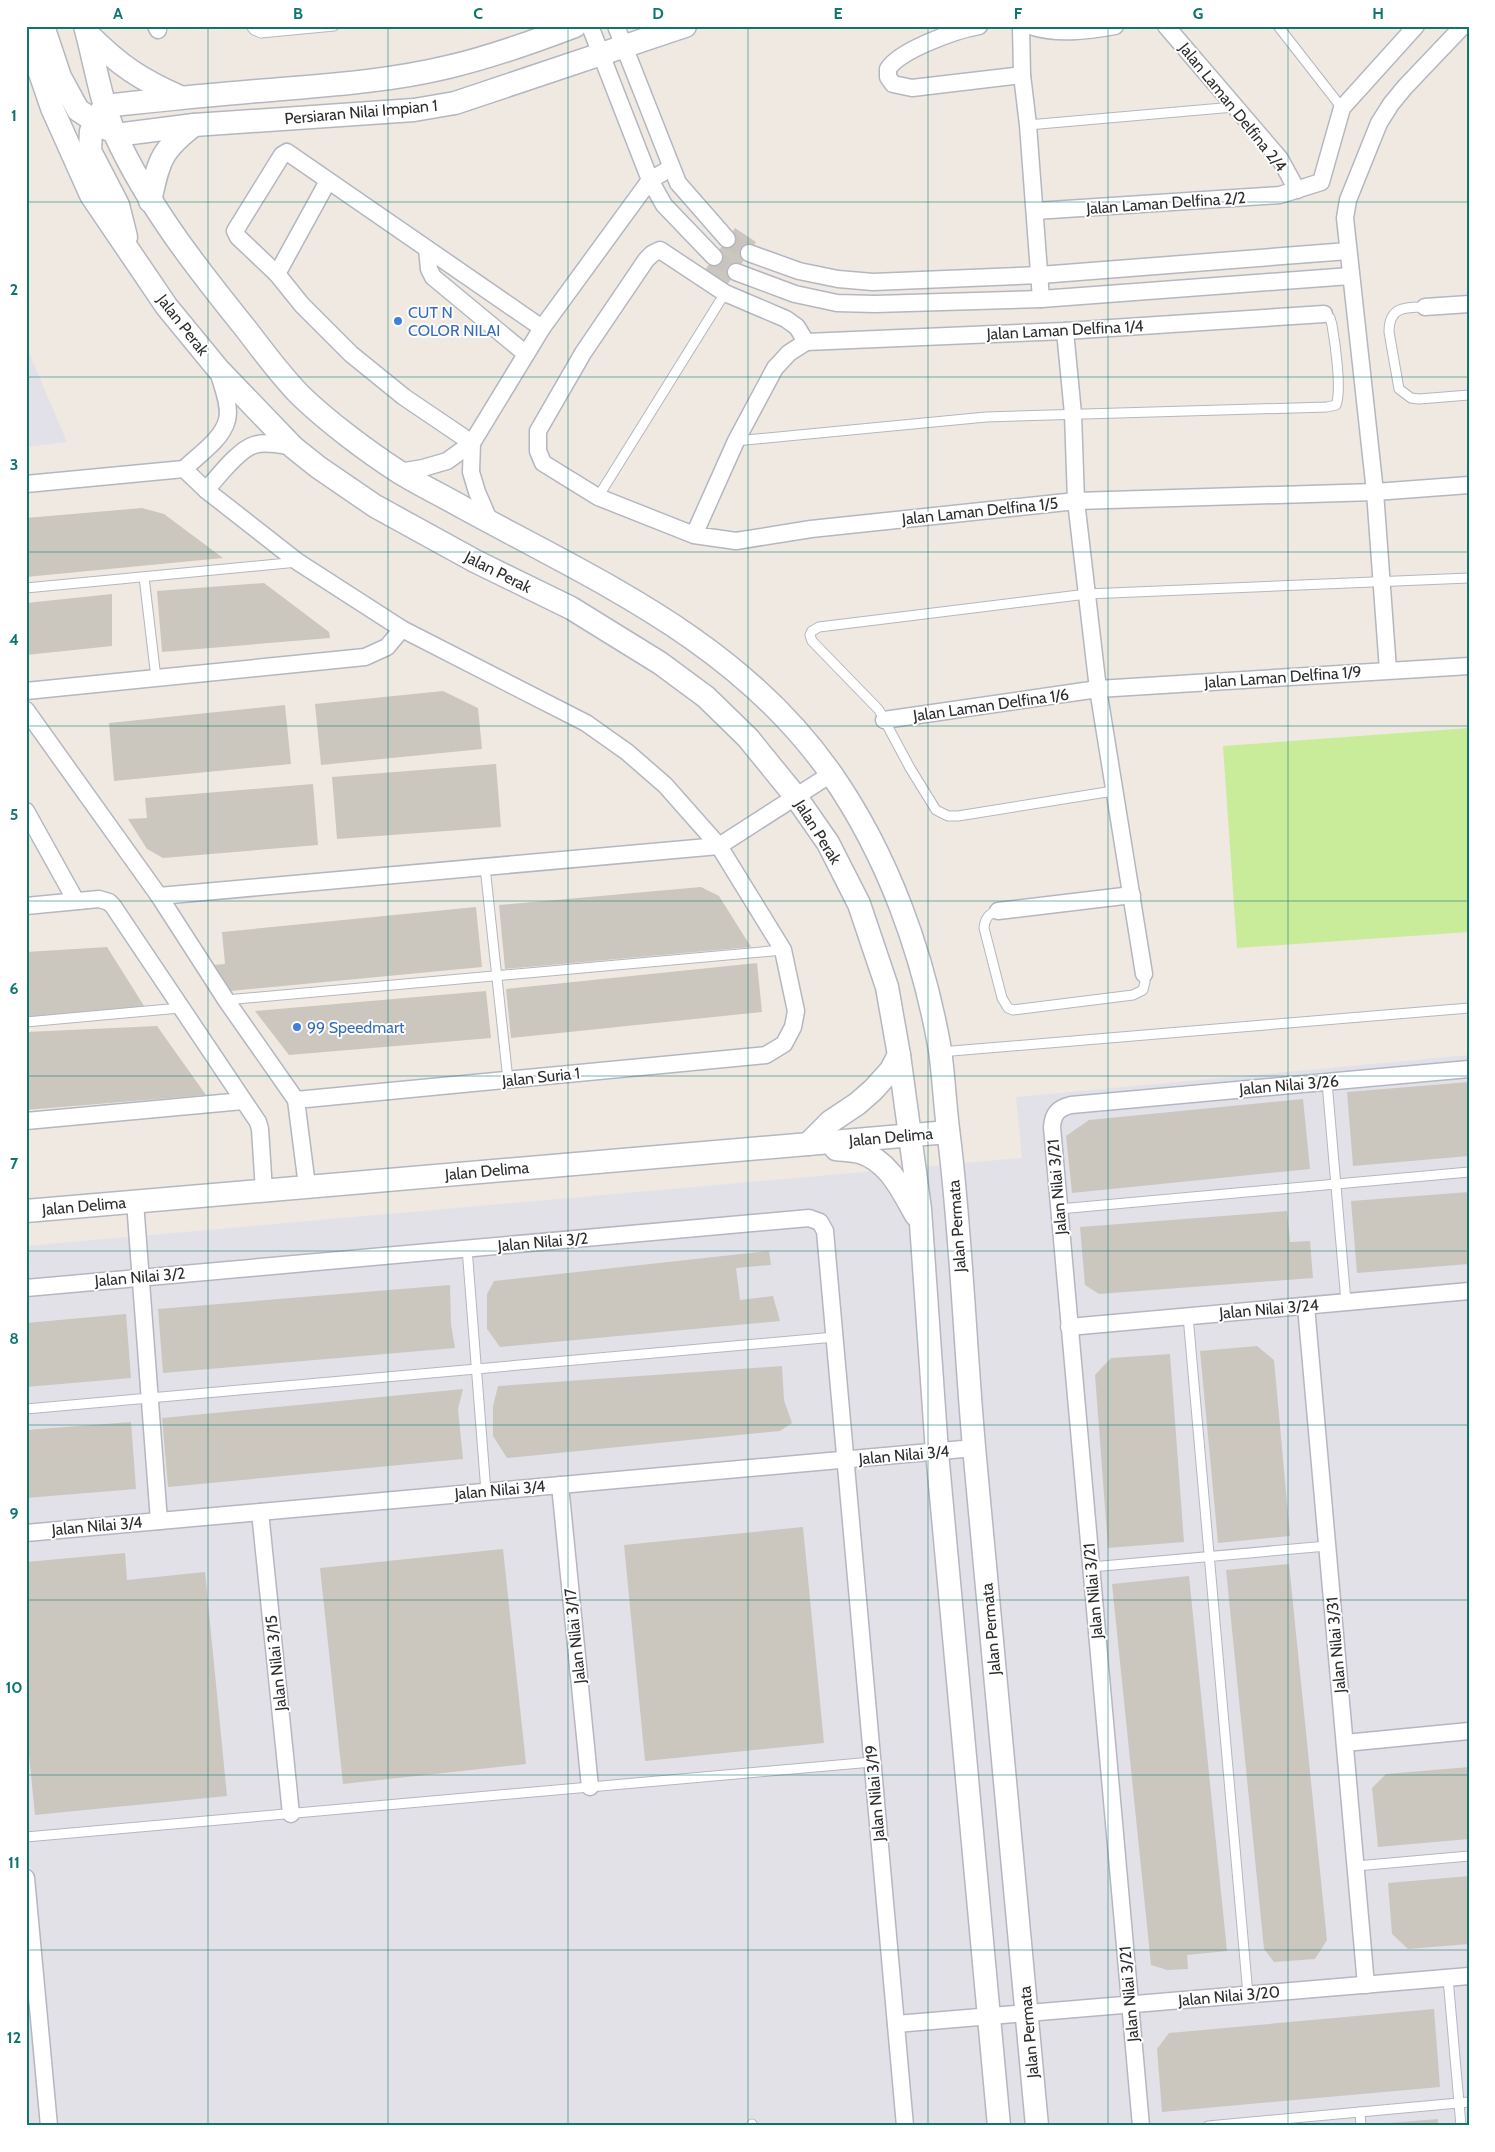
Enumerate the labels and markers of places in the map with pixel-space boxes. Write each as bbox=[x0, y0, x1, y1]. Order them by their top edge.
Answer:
place label: CUT N COLOR NILAI bbox=[408, 303, 500, 340]
marker: CUT N COLOR NILAI bbox=[392, 315, 404, 327]
place label: 99 Speedmart bbox=[307, 1018, 405, 1037]
marker: 99 Speedmart bbox=[291, 1021, 303, 1033]

